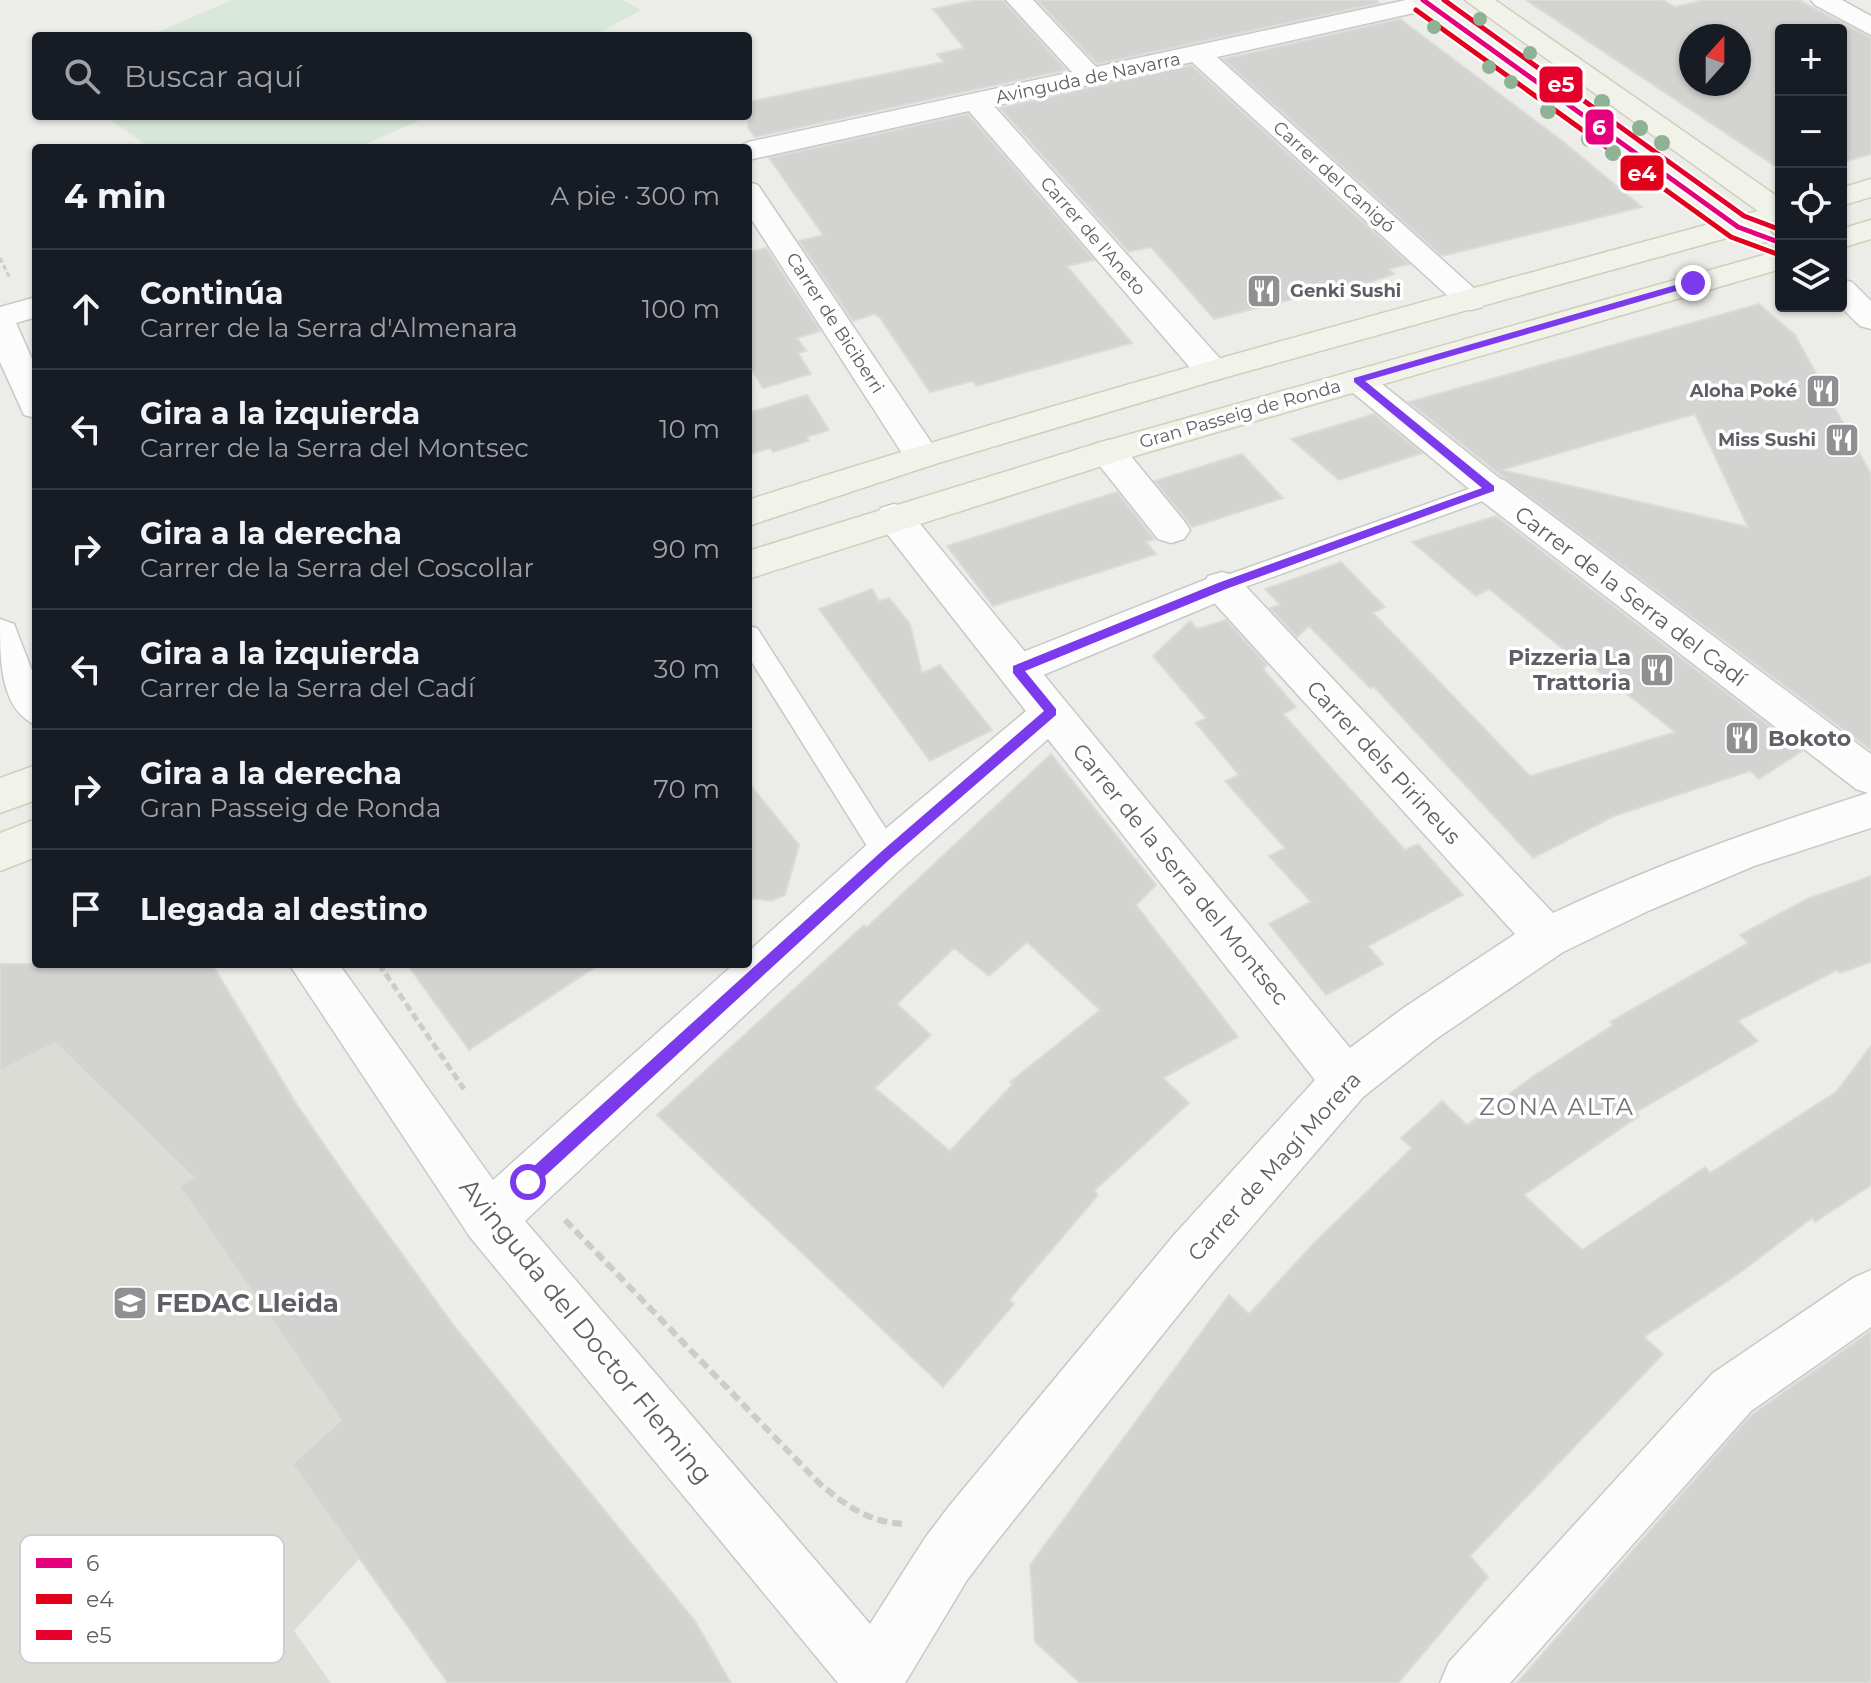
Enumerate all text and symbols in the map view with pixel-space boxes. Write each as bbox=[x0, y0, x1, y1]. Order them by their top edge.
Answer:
north arrow bbox=[1679, 24, 1751, 96]
map controls bbox=[1775, 24, 1847, 312]
button: + bbox=[1775, 24, 1847, 96]
search box bbox=[32, 32, 752, 120]
street label: Avinguda de Navarra bbox=[994, 48, 1182, 108]
icon: search bbox=[60, 54, 104, 98]
text: Buscar aquí bbox=[124, 58, 302, 95]
line badge: e5 bbox=[1538, 65, 1584, 104]
text: e5 bbox=[1548, 71, 1574, 98]
button: − bbox=[1775, 96, 1847, 168]
line badge: 6 bbox=[1584, 108, 1615, 146]
text: 6 bbox=[1592, 114, 1606, 141]
street label: Carrer del Canigó bbox=[1268, 116, 1400, 238]
line badge: e4 bbox=[1619, 154, 1665, 192]
text: e4 bbox=[1627, 160, 1657, 187]
button: locate bbox=[1775, 168, 1847, 240]
street label: Carrer de l'Aneto bbox=[1036, 172, 1150, 300]
text: 4 min bbox=[64, 175, 166, 217]
text: A pie · 300 m bbox=[551, 180, 720, 212]
button: layers bbox=[1775, 240, 1847, 312]
street label: Carrer de Biciberri bbox=[781, 249, 889, 397]
route end bbox=[1675, 265, 1711, 301]
restaurant icon: Genki Sushi bbox=[1245, 272, 1283, 310]
text: Continúa bbox=[140, 275, 283, 312]
place label: Genki Sushi bbox=[1290, 280, 1401, 302]
icon: ahead bbox=[64, 287, 108, 331]
text: 100 m bbox=[642, 293, 720, 325]
text: Carrer de la Serra d'Almenara bbox=[140, 312, 518, 344]
restaurant icon: Aloha Poké bbox=[1804, 372, 1842, 410]
street label: Gran Passeig de Ronda bbox=[1137, 375, 1343, 453]
place label: Aloha Poké bbox=[1689, 380, 1797, 402]
text: Gira a la izquierda bbox=[140, 395, 420, 432]
icon: left bbox=[64, 407, 108, 451]
text: 10 m bbox=[659, 413, 720, 445]
restaurant icon: Miss Sushi bbox=[1823, 421, 1861, 459]
place label: Miss Sushi bbox=[1718, 429, 1816, 451]
text: Carrer de la Serra del Montsec bbox=[140, 432, 529, 464]
street label: Carrer de la Serra del Cadí bbox=[1509, 500, 1753, 693]
text: Gira a la derecha bbox=[140, 515, 402, 552]
icon: right bbox=[64, 527, 108, 571]
text: 90 m bbox=[653, 533, 720, 565]
text: Carrer de la Serra del Coscollar bbox=[140, 552, 534, 584]
text: Gira a la izquierda bbox=[140, 635, 420, 672]
place label: Pizzeria La Trattoria bbox=[1508, 644, 1631, 696]
icon: left bbox=[64, 647, 108, 691]
restaurant icon: Pizzeria La Trattoria bbox=[1638, 651, 1676, 689]
text: 30 m bbox=[654, 653, 720, 685]
text: Carrer de la Serra del Cadí bbox=[140, 672, 475, 704]
street label: Carrer dels Pirineus bbox=[1301, 675, 1467, 850]
restaurant icon: Bokoto bbox=[1723, 719, 1761, 757]
place label: Bokoto bbox=[1768, 725, 1851, 752]
street label: Carrer de la Serra del Montsec bbox=[1067, 738, 1295, 1011]
text: Gira a la derecha bbox=[140, 755, 402, 792]
icon: right bbox=[64, 767, 108, 811]
text: 70 m bbox=[654, 773, 720, 805]
text: Gran Passeig de Ronda bbox=[140, 792, 441, 824]
icon: arrive bbox=[64, 887, 108, 931]
text: Llegada al destino bbox=[140, 891, 428, 928]
street label: Carrer de Magí Morera bbox=[1182, 1066, 1367, 1267]
district label: ZONA ALTA bbox=[1479, 1092, 1635, 1121]
route start bbox=[510, 1164, 546, 1200]
street label: Avinguda del Doctor Fleming bbox=[453, 1172, 719, 1490]
school or university icon: FEDAC Lleida bbox=[111, 1284, 149, 1322]
place label: FEDAC Lleida bbox=[156, 1287, 339, 1319]
legend bbox=[20, 1535, 284, 1663]
text: 6 bbox=[86, 1550, 99, 1577]
text: e4 bbox=[86, 1586, 114, 1613]
text: e5 bbox=[86, 1622, 112, 1649]

